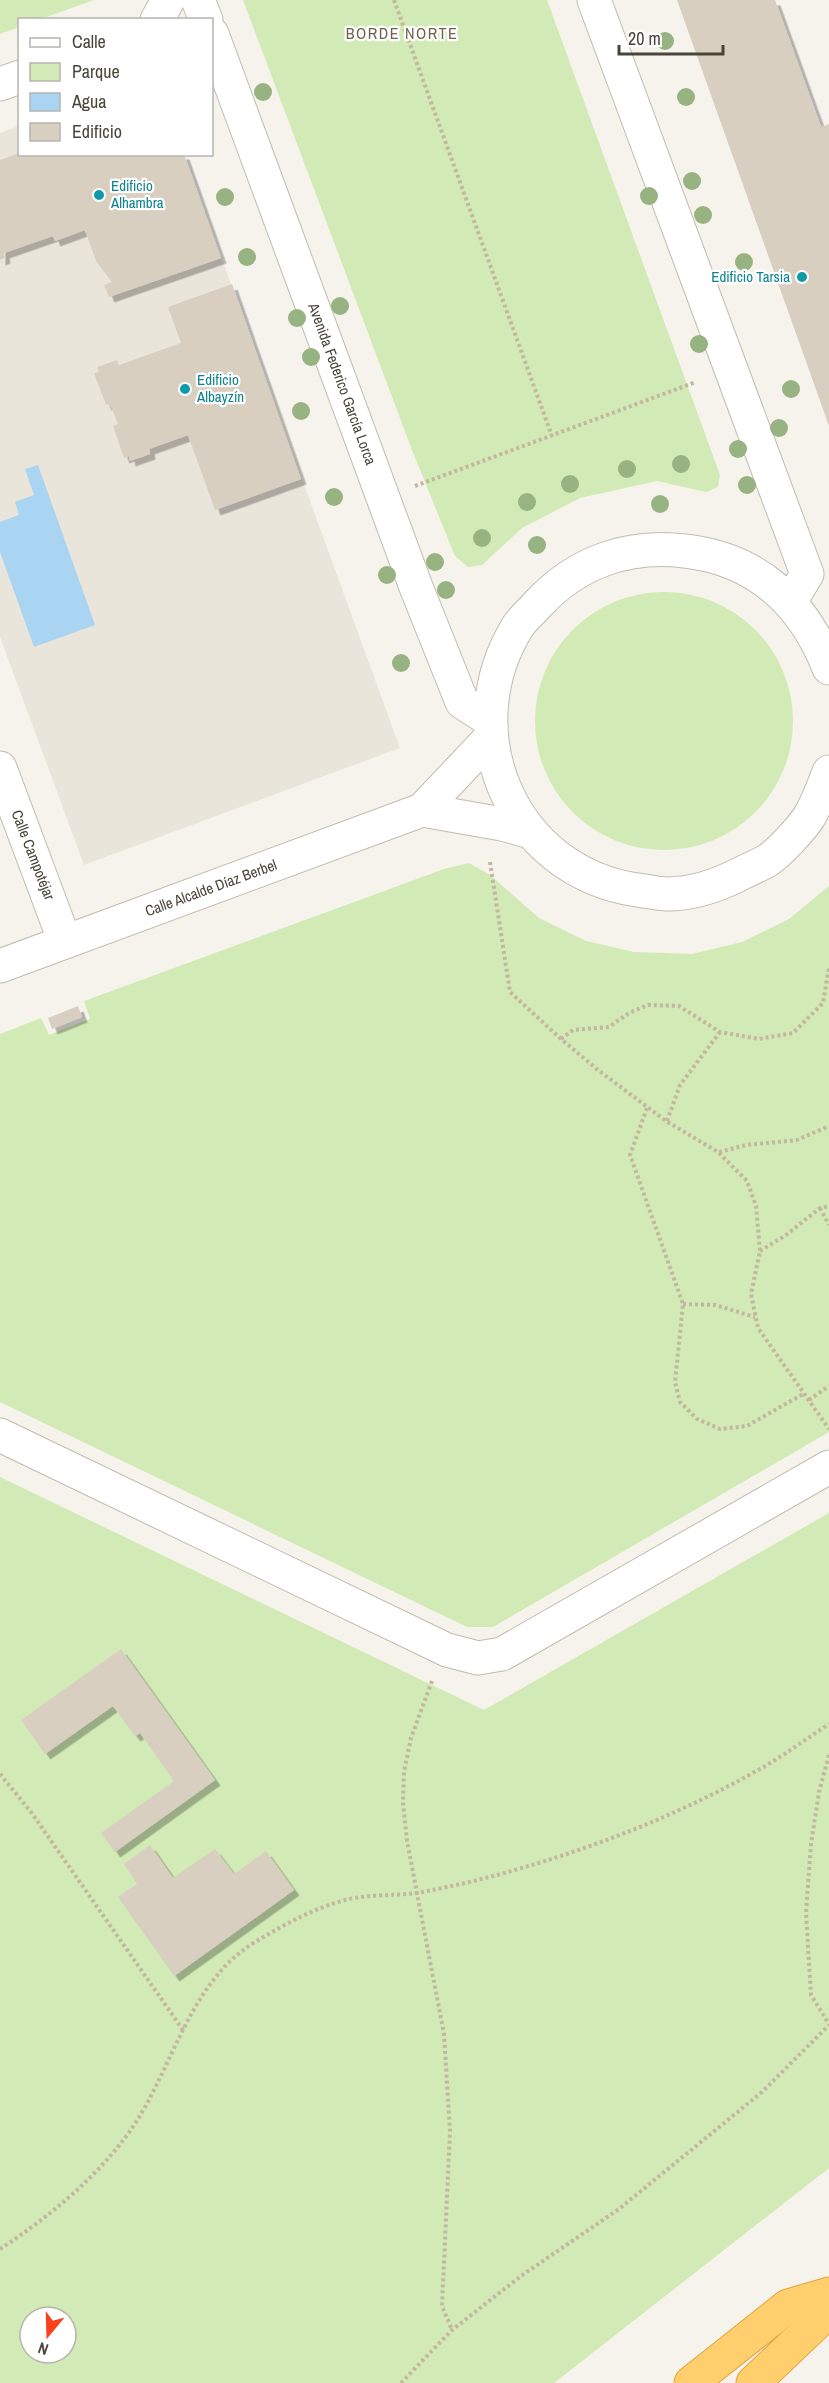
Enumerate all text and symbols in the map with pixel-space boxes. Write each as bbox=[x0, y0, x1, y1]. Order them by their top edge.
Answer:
legend bbox=[18, 18, 213, 156]
scale bar bbox=[619, 18, 722, 56]
district label: BORDE NORTE bbox=[346, 22, 458, 44]
text: 20 m bbox=[628, 26, 661, 51]
text: Calle bbox=[72, 29, 106, 54]
text: Parque bbox=[72, 59, 120, 84]
text: Agua bbox=[71, 89, 106, 114]
text: Edificio bbox=[72, 119, 122, 144]
place label: Edificio Alhambra bbox=[110, 175, 164, 213]
marker: Edificio Alhambra bbox=[92, 188, 106, 202]
place label: Edificio Tarsia bbox=[711, 266, 790, 287]
marker: Edificio Tarsia bbox=[795, 270, 809, 284]
street label: Avenida Federico García Lorca bbox=[303, 299, 382, 468]
place label: Edificio Albayzín bbox=[196, 369, 244, 407]
marker: Edificio Albayzín bbox=[178, 382, 192, 396]
street label: Calle Campotéjar bbox=[7, 807, 60, 903]
street label: Calle Alcalde Díaz Berbel bbox=[142, 854, 280, 921]
north arrow bbox=[18, 2305, 78, 2365]
text: N bbox=[35, 2337, 51, 2361]

